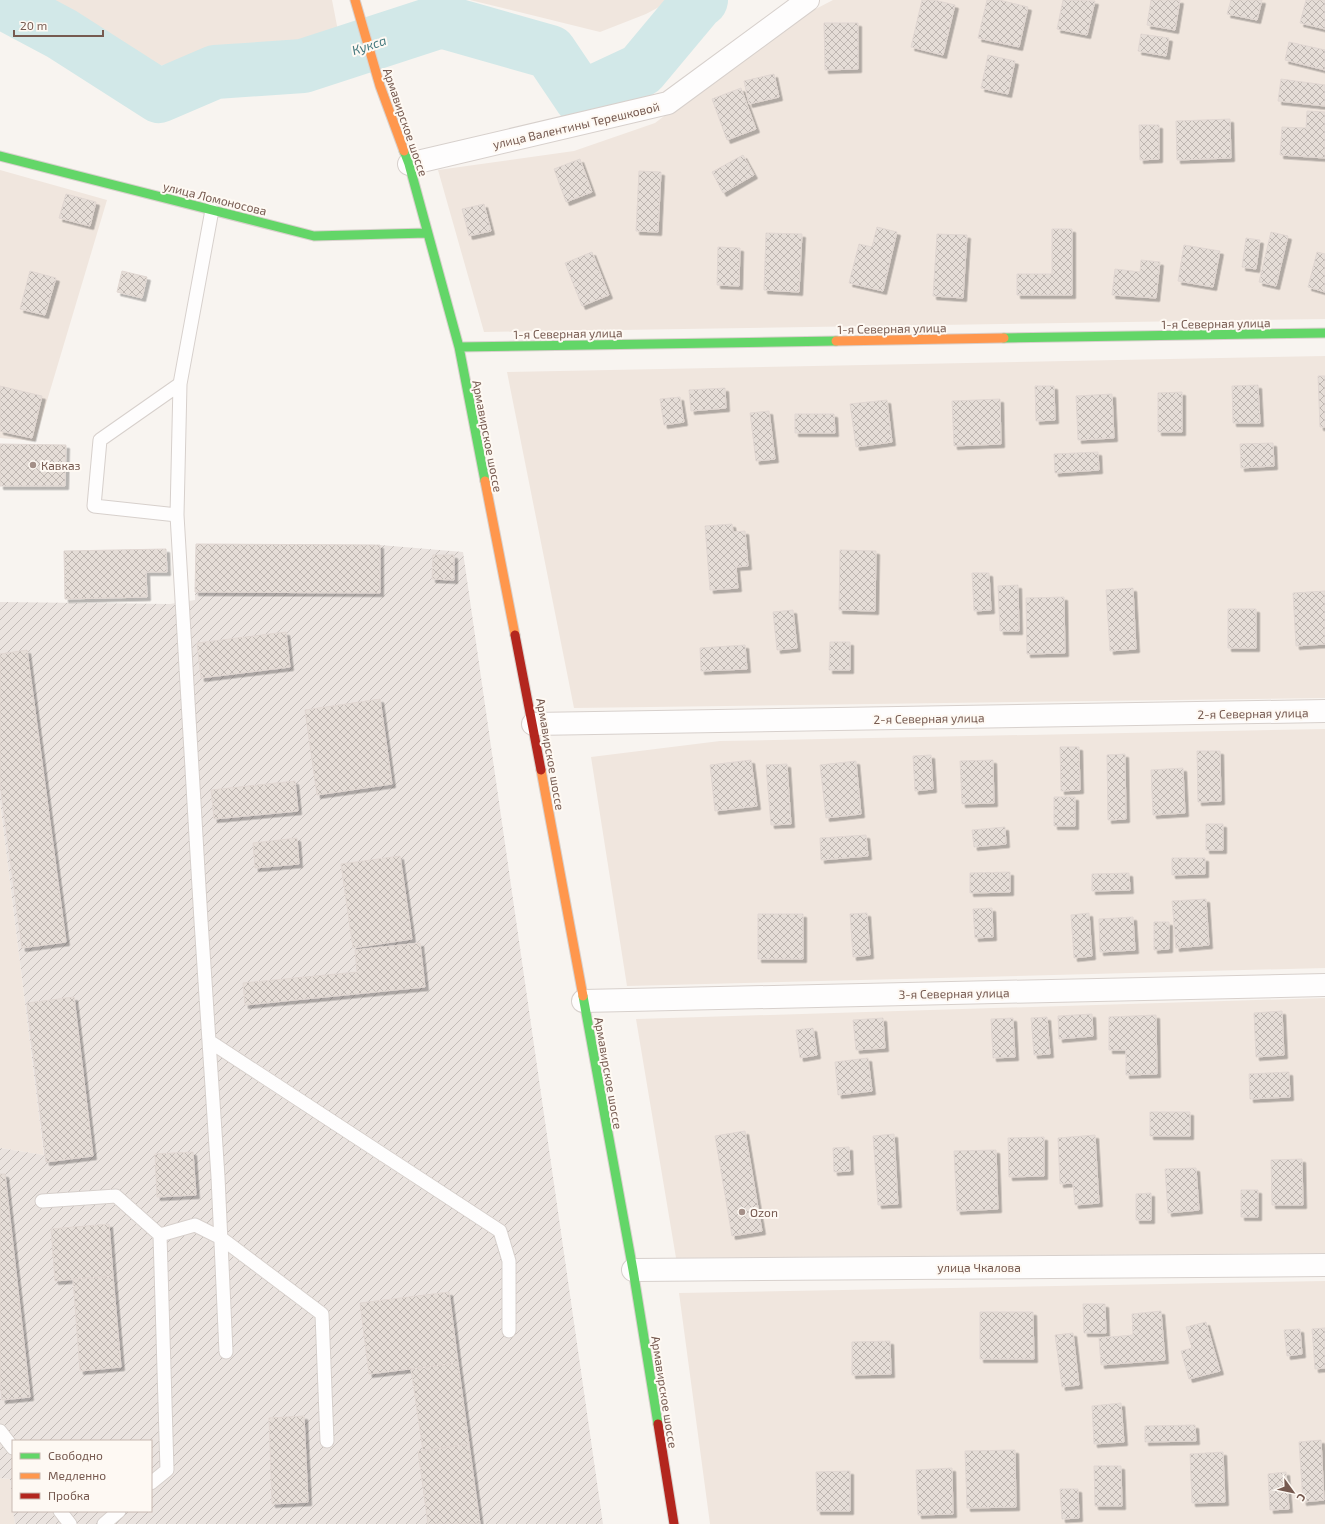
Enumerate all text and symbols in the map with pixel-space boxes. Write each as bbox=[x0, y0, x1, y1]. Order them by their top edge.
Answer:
scale bar bbox=[14, 12, 103, 38]
text: 20 m bbox=[20, 18, 47, 32]
water label: Кукса bbox=[350, 32, 388, 58]
street label: Армавирское шоссе bbox=[381, 66, 431, 178]
street label: улица Валентины Терешковой bbox=[491, 99, 661, 152]
street label: улица Ломоносова bbox=[161, 178, 268, 219]
street label: 1-я Северная улица bbox=[1161, 315, 1271, 332]
street label: 1-я Северная улица bbox=[837, 320, 947, 337]
street label: 1-я Северная улица bbox=[513, 325, 623, 342]
street label: Армавирское шоссе bbox=[470, 379, 506, 493]
place label: Кавказ bbox=[41, 458, 81, 472]
marker: Кавказ bbox=[28, 460, 38, 470]
street label: Армавирское шоссе bbox=[534, 697, 568, 811]
street label: 2-я Северная улица bbox=[1197, 705, 1309, 722]
street label: 2-я Северная улица bbox=[873, 710, 985, 727]
street label: 3-я Северная улица bbox=[898, 985, 1010, 1002]
street label: Армавирское шоссе bbox=[592, 1016, 626, 1130]
place label: Ozon bbox=[750, 1205, 778, 1219]
marker: Ozon bbox=[737, 1207, 747, 1217]
street label: улица Чкалова bbox=[937, 1260, 1021, 1275]
street label: Армавирское шоссе bbox=[649, 1335, 681, 1449]
legend bbox=[12, 1440, 152, 1512]
text: Свободно bbox=[48, 1448, 103, 1462]
text: Медленно bbox=[48, 1468, 106, 1482]
north arrow bbox=[1273, 1472, 1313, 1512]
text: Пробка bbox=[48, 1488, 90, 1502]
text: С bbox=[1294, 1491, 1309, 1504]

